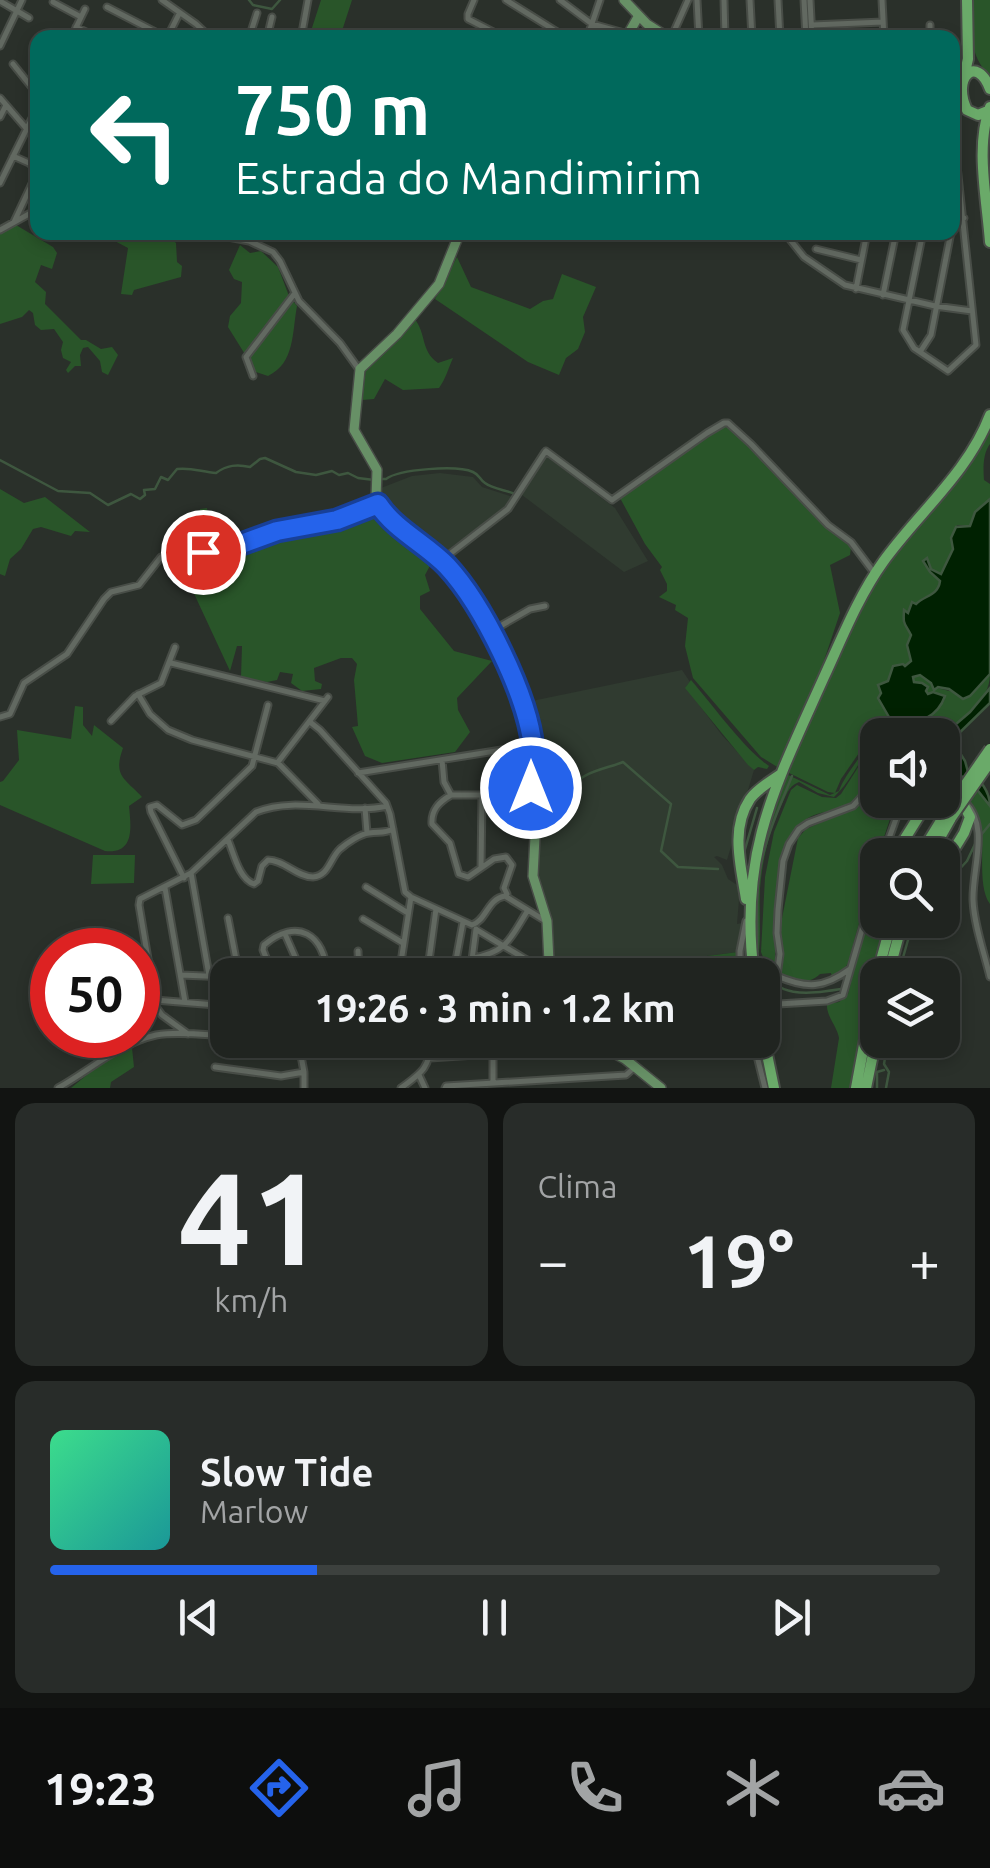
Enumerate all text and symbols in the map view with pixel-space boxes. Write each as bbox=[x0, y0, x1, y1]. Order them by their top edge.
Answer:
icon: left bbox=[70, 70, 200, 200]
text: 750 m bbox=[235, 70, 430, 148]
text: Estrada do Mandimirim bbox=[235, 152, 702, 203]
pin bbox=[161, 510, 246, 595]
icon: arrive bbox=[176, 525, 231, 580]
map controls bbox=[860, 718, 960, 1058]
button: sound bbox=[860, 718, 960, 818]
position arrow bbox=[479, 736, 583, 840]
button: search bbox=[860, 838, 960, 938]
speed limit sign: 50 bbox=[30, 928, 160, 1058]
button: layers bbox=[860, 958, 960, 1058]
text: 19:26 · 3 min · 1.2 km bbox=[314, 987, 676, 1029]
text: 41 bbox=[178, 1144, 325, 1290]
text: Clima bbox=[538, 1168, 617, 1204]
text: 19° bbox=[683, 1218, 794, 1302]
text: − bbox=[538, 1230, 569, 1291]
text: + bbox=[909, 1230, 940, 1291]
text: km/h bbox=[214, 1282, 288, 1318]
text: Slow Tide bbox=[200, 1451, 373, 1493]
text: Marlow bbox=[200, 1493, 308, 1529]
icon: previous bbox=[171, 1590, 226, 1645]
icon: pause bbox=[467, 1590, 522, 1645]
icon: next bbox=[764, 1590, 819, 1645]
icon: directions bbox=[244, 1753, 314, 1823]
icon: music bbox=[402, 1753, 472, 1823]
icon: phone bbox=[560, 1753, 630, 1823]
icon: climate bbox=[718, 1753, 788, 1823]
icon: car bbox=[876, 1753, 946, 1823]
text: 19:23 bbox=[44, 1763, 157, 1814]

